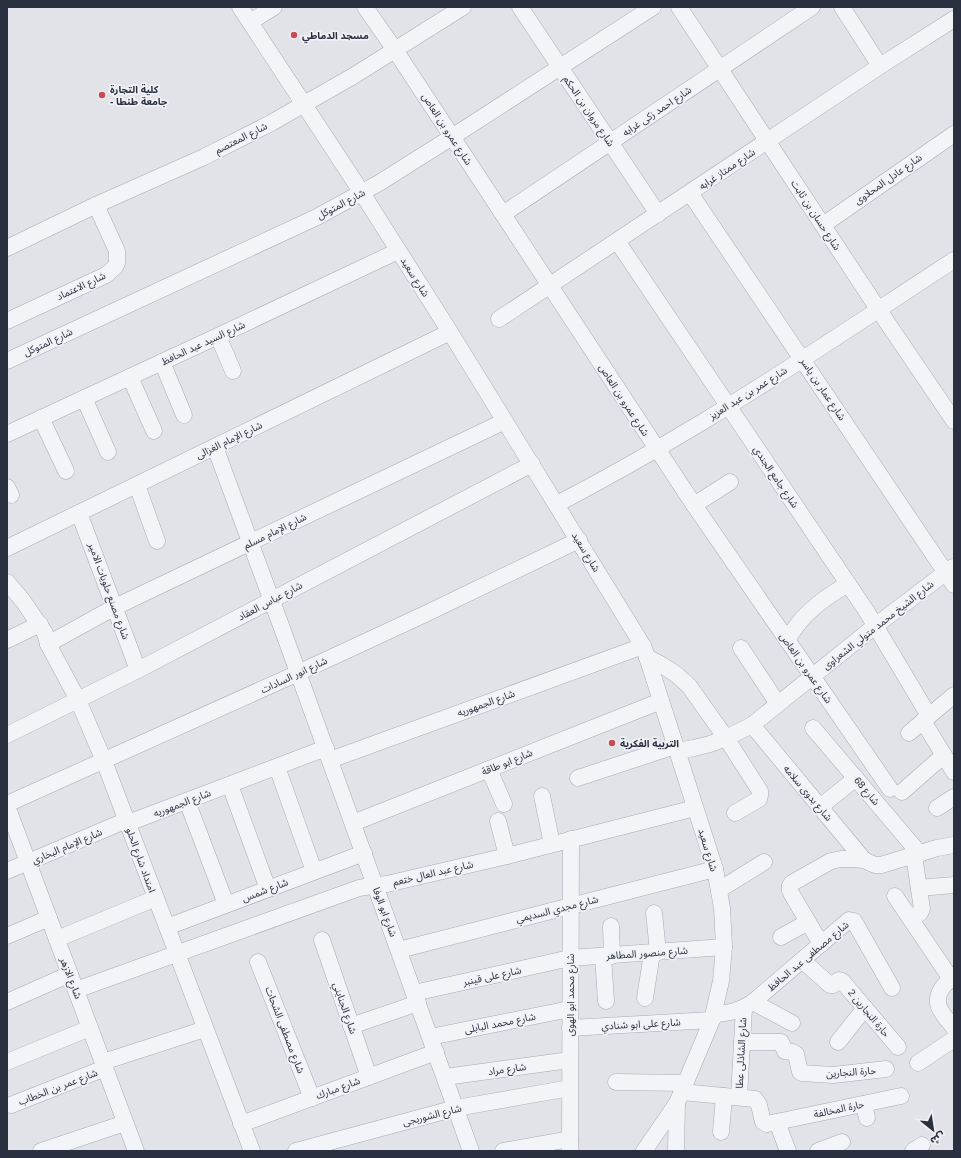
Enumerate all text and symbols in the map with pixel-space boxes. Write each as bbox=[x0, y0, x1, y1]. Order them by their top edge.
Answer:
marker: مسجد الدماطي bbox=[289, 30, 299, 40]
place label: مسجد الدماطي bbox=[302, 30, 369, 44]
street label: شارع مروان بن الحكم bbox=[560, 74, 617, 150]
place label: كلية التجارة - جامعة طنطا bbox=[110, 83, 168, 108]
street label: شارع احمد زكى غرابه bbox=[621, 84, 695, 140]
marker: كلية التجارة - جامعة طنطا bbox=[97, 90, 107, 100]
street label: شارع عمرو بن العاص bbox=[418, 91, 474, 168]
street label: شارع المعتصم bbox=[213, 120, 270, 158]
street label: شارع ممتاز غرابه bbox=[697, 146, 758, 193]
street label: شارع عادل المحلاوى bbox=[852, 151, 925, 208]
street label: شارع حسان بن ثابت bbox=[788, 178, 843, 253]
street label: شارع المتوكل bbox=[315, 187, 368, 223]
street label: شارع سعيد bbox=[397, 255, 432, 300]
street label: شارع الاعتماد bbox=[55, 270, 108, 304]
street label: شارع السيد عبد الحافظ bbox=[159, 319, 248, 369]
street label: شارع المتوكل bbox=[22, 326, 75, 360]
street label: شارع عمار بن ياسر bbox=[796, 355, 848, 424]
street label: شارع عمرو بن العاص bbox=[595, 362, 651, 439]
street label: شارع عمر بن عبد العزيز bbox=[706, 364, 790, 424]
street label: شارع الإمام الغزالى bbox=[194, 419, 265, 464]
street label: شارع جامع الجندي bbox=[749, 444, 801, 511]
street label: شارع الإمام مسلم bbox=[242, 511, 310, 554]
street label: شارع سعيد bbox=[568, 530, 602, 575]
street label: شارع مصنع حلويات الامير bbox=[84, 540, 132, 642]
street label: شارع الشيخ محمد متولي الشعراوى bbox=[820, 578, 937, 674]
street label: شارع عباس العقاد bbox=[236, 579, 305, 624]
street label: شارع عمرو بن العاص bbox=[776, 631, 834, 707]
street label: شارع انور السادات bbox=[259, 655, 330, 697]
street label: شارع الجمهوريه bbox=[456, 687, 517, 720]
place label: التربية الفكرية bbox=[620, 737, 679, 750]
marker: التربية الفكرية bbox=[607, 738, 617, 748]
street label: شارع ابو طاقة bbox=[480, 747, 535, 779]
street label: شارع بدوى سلامه bbox=[780, 763, 835, 824]
street label: شارع 68 bbox=[851, 775, 882, 809]
street label: شارع الجمهوريه bbox=[152, 787, 213, 821]
street label: شارع الإمام البخاري bbox=[30, 826, 105, 869]
street label: امتداد شارع الحلو bbox=[122, 826, 158, 894]
street label: شارع سعيد bbox=[694, 827, 720, 874]
street label: شارع عبد العال ختعم bbox=[392, 858, 475, 890]
street label: شارع شمس bbox=[240, 876, 291, 906]
street label: شارع ابو الوفا bbox=[369, 886, 399, 939]
street label: شارع مجدي السديمي bbox=[515, 893, 600, 927]
street label: شارع مصطفى عبد الحافظ bbox=[765, 919, 852, 995]
street label: شارع منصور المطاهر bbox=[605, 945, 689, 963]
street label: شارع محمد ابو الهوى bbox=[565, 953, 578, 1036]
street label: شارع الازهر bbox=[56, 955, 84, 1001]
street label: شارع على قينبر bbox=[461, 964, 523, 990]
street label: شارع الجنايني bbox=[329, 981, 359, 1036]
street label: شارع مصطفى الشحات bbox=[262, 985, 307, 1076]
street label: حارة النجارين 2 bbox=[845, 987, 892, 1040]
street label: شارع محمد البابلى bbox=[464, 1011, 537, 1037]
street label: شارع على ابو شنادي bbox=[601, 1016, 681, 1034]
street label: شارع الشاذلى عطا bbox=[734, 1017, 750, 1089]
street label: شارع مراد bbox=[487, 1061, 527, 1079]
street label: حارة النجارين bbox=[826, 1065, 877, 1080]
street label: شارع عمر بن الخطاب bbox=[17, 1067, 100, 1109]
street label: شارع مبارك bbox=[314, 1075, 362, 1103]
street label: حارة المخالفة bbox=[813, 1098, 866, 1121]
street label: شارع الشوربجى bbox=[401, 1102, 463, 1130]
north arrow bbox=[913, 1110, 953, 1150]
text: ش bbox=[928, 1129, 948, 1148]

